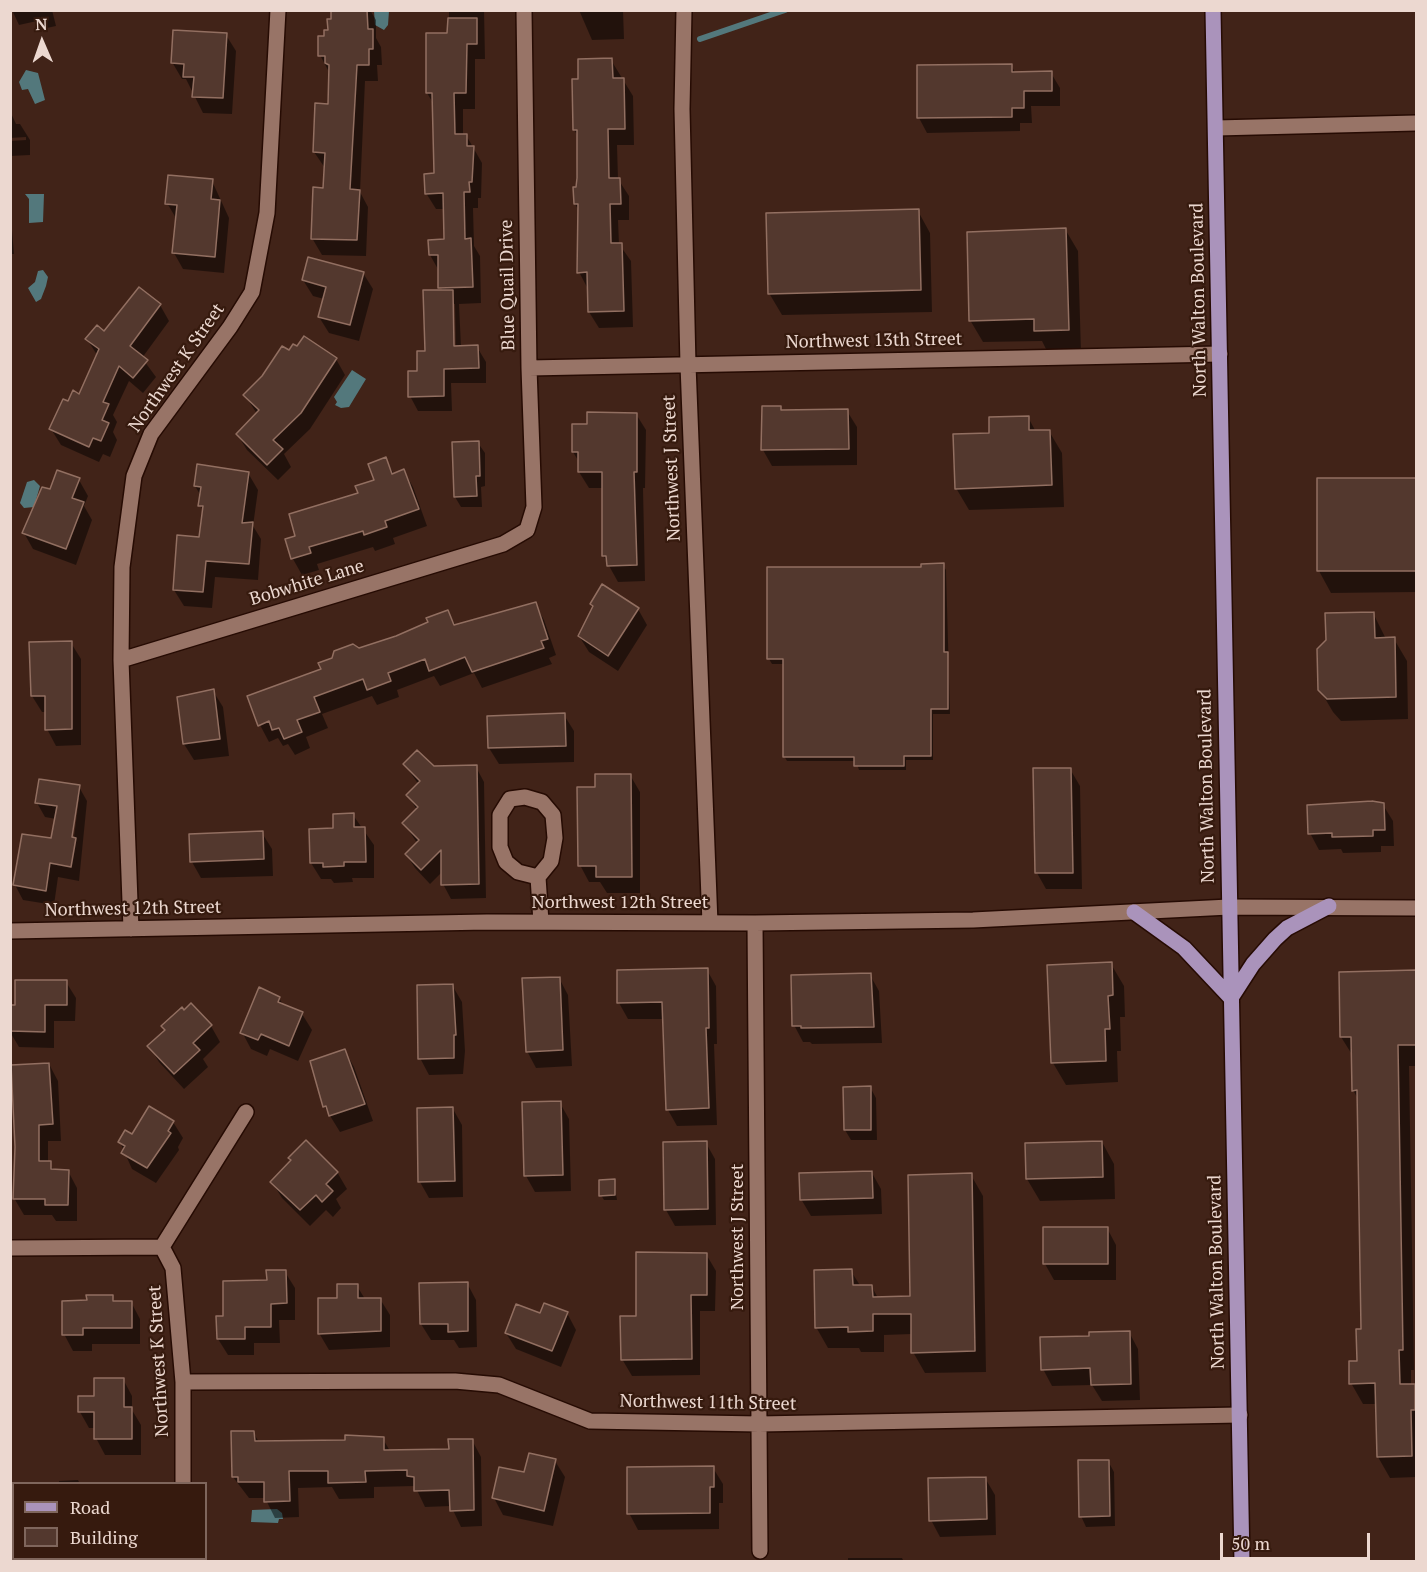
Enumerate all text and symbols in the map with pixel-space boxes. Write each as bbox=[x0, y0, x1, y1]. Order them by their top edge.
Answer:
north arrow bbox=[12, 12, 72, 72]
text: N bbox=[35, 13, 48, 35]
street label: North Walton Boulevard bbox=[1187, 203, 1211, 397]
street label: Blue Quail Drive bbox=[496, 219, 520, 351]
street label: Northwest K Street bbox=[125, 300, 229, 436]
street label: Northwest 13th Street bbox=[785, 329, 963, 353]
street label: Northwest J Street bbox=[659, 394, 685, 542]
street label: Bobwhite Lane bbox=[247, 555, 367, 611]
street label: North Walton Boulevard bbox=[1195, 689, 1219, 883]
street label: Northwest 12th Street bbox=[532, 892, 708, 914]
street label: Northwest 12th Street bbox=[44, 897, 222, 921]
street label: Northwest J Street bbox=[727, 1164, 749, 1310]
street label: North Walton Boulevard bbox=[1205, 1175, 1229, 1369]
street label: Northwest K Street bbox=[144, 1284, 174, 1438]
street label: Northwest 11th Street bbox=[619, 1391, 797, 1415]
legend bbox=[12, 1482, 207, 1560]
text: Road bbox=[70, 1495, 110, 1519]
scale bar bbox=[1223, 1521, 1373, 1559]
text: Building bbox=[70, 1525, 138, 1549]
text: 50 m bbox=[1231, 1531, 1270, 1555]

